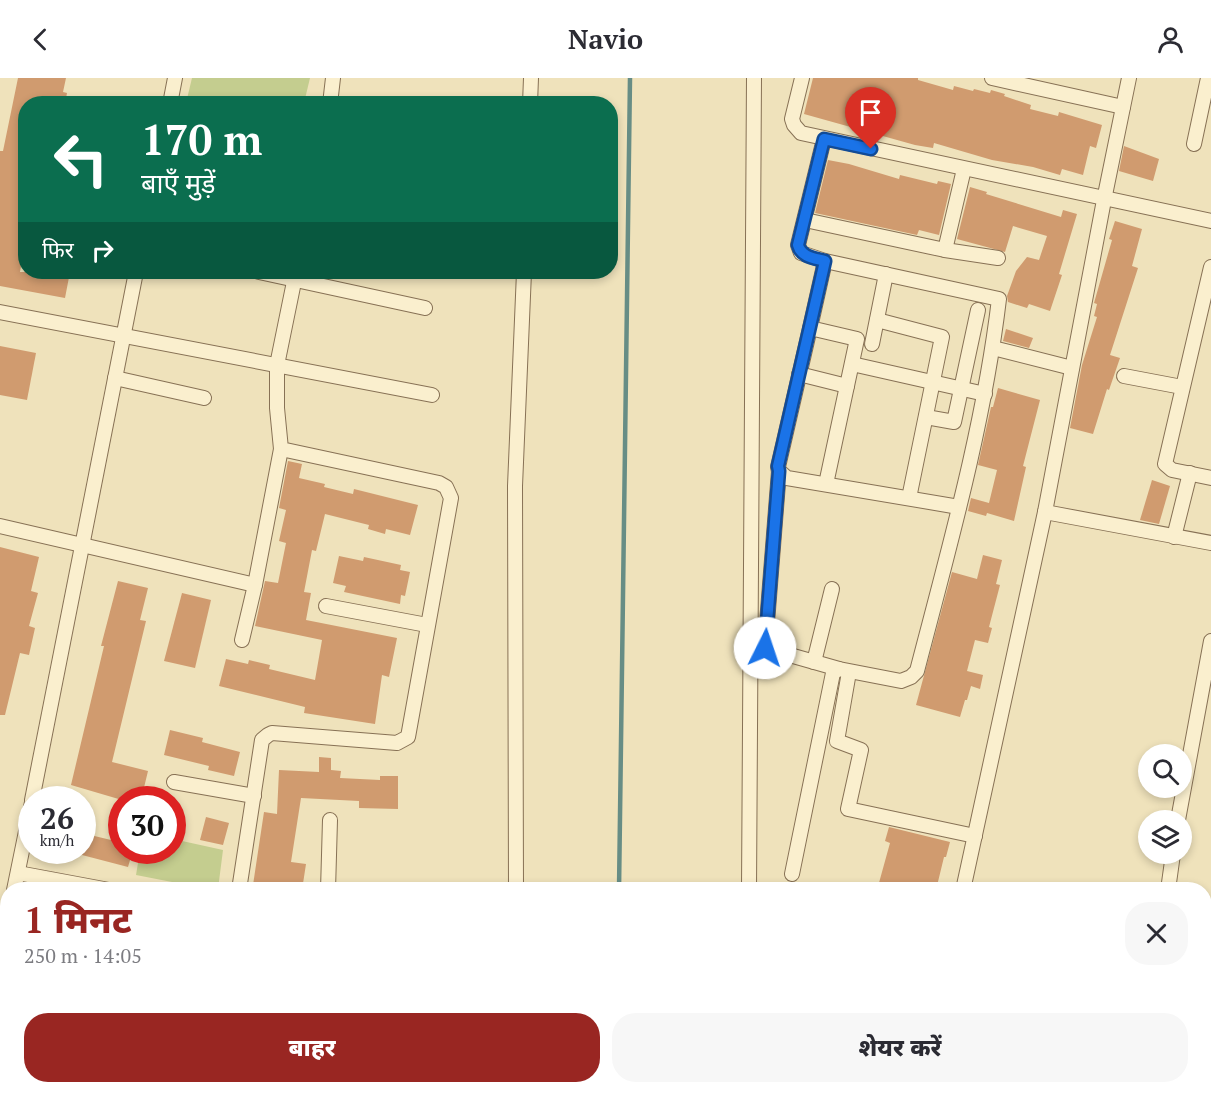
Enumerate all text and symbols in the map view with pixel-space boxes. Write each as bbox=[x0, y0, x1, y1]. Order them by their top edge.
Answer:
text: Navio bbox=[568, 21, 643, 57]
icon: back bbox=[24, 23, 57, 56]
icon: person bbox=[1154, 23, 1187, 56]
pin bbox=[845, 87, 896, 149]
icon: arrive bbox=[854, 96, 887, 129]
text: 170 m bbox=[141, 111, 262, 167]
icon: left bbox=[42, 120, 120, 198]
text: बाएँ मुड़ें bbox=[141, 165, 216, 201]
icon: right bbox=[86, 234, 119, 267]
text: फिर bbox=[42, 235, 74, 264]
position arrow bbox=[733, 616, 797, 680]
map controls bbox=[1138, 744, 1192, 864]
button: search bbox=[1138, 744, 1192, 798]
speed limit sign: 30 bbox=[108, 786, 186, 864]
text: 26 bbox=[40, 798, 74, 838]
button: layers bbox=[1138, 810, 1192, 864]
text: km/h bbox=[40, 830, 74, 850]
text: 1 मिनट bbox=[24, 896, 132, 943]
button: close bbox=[1125, 902, 1188, 965]
text: 250 m · 14:05 bbox=[24, 942, 142, 969]
button: बाहर bbox=[24, 1013, 600, 1082]
button: शेयर करें bbox=[612, 1013, 1188, 1082]

